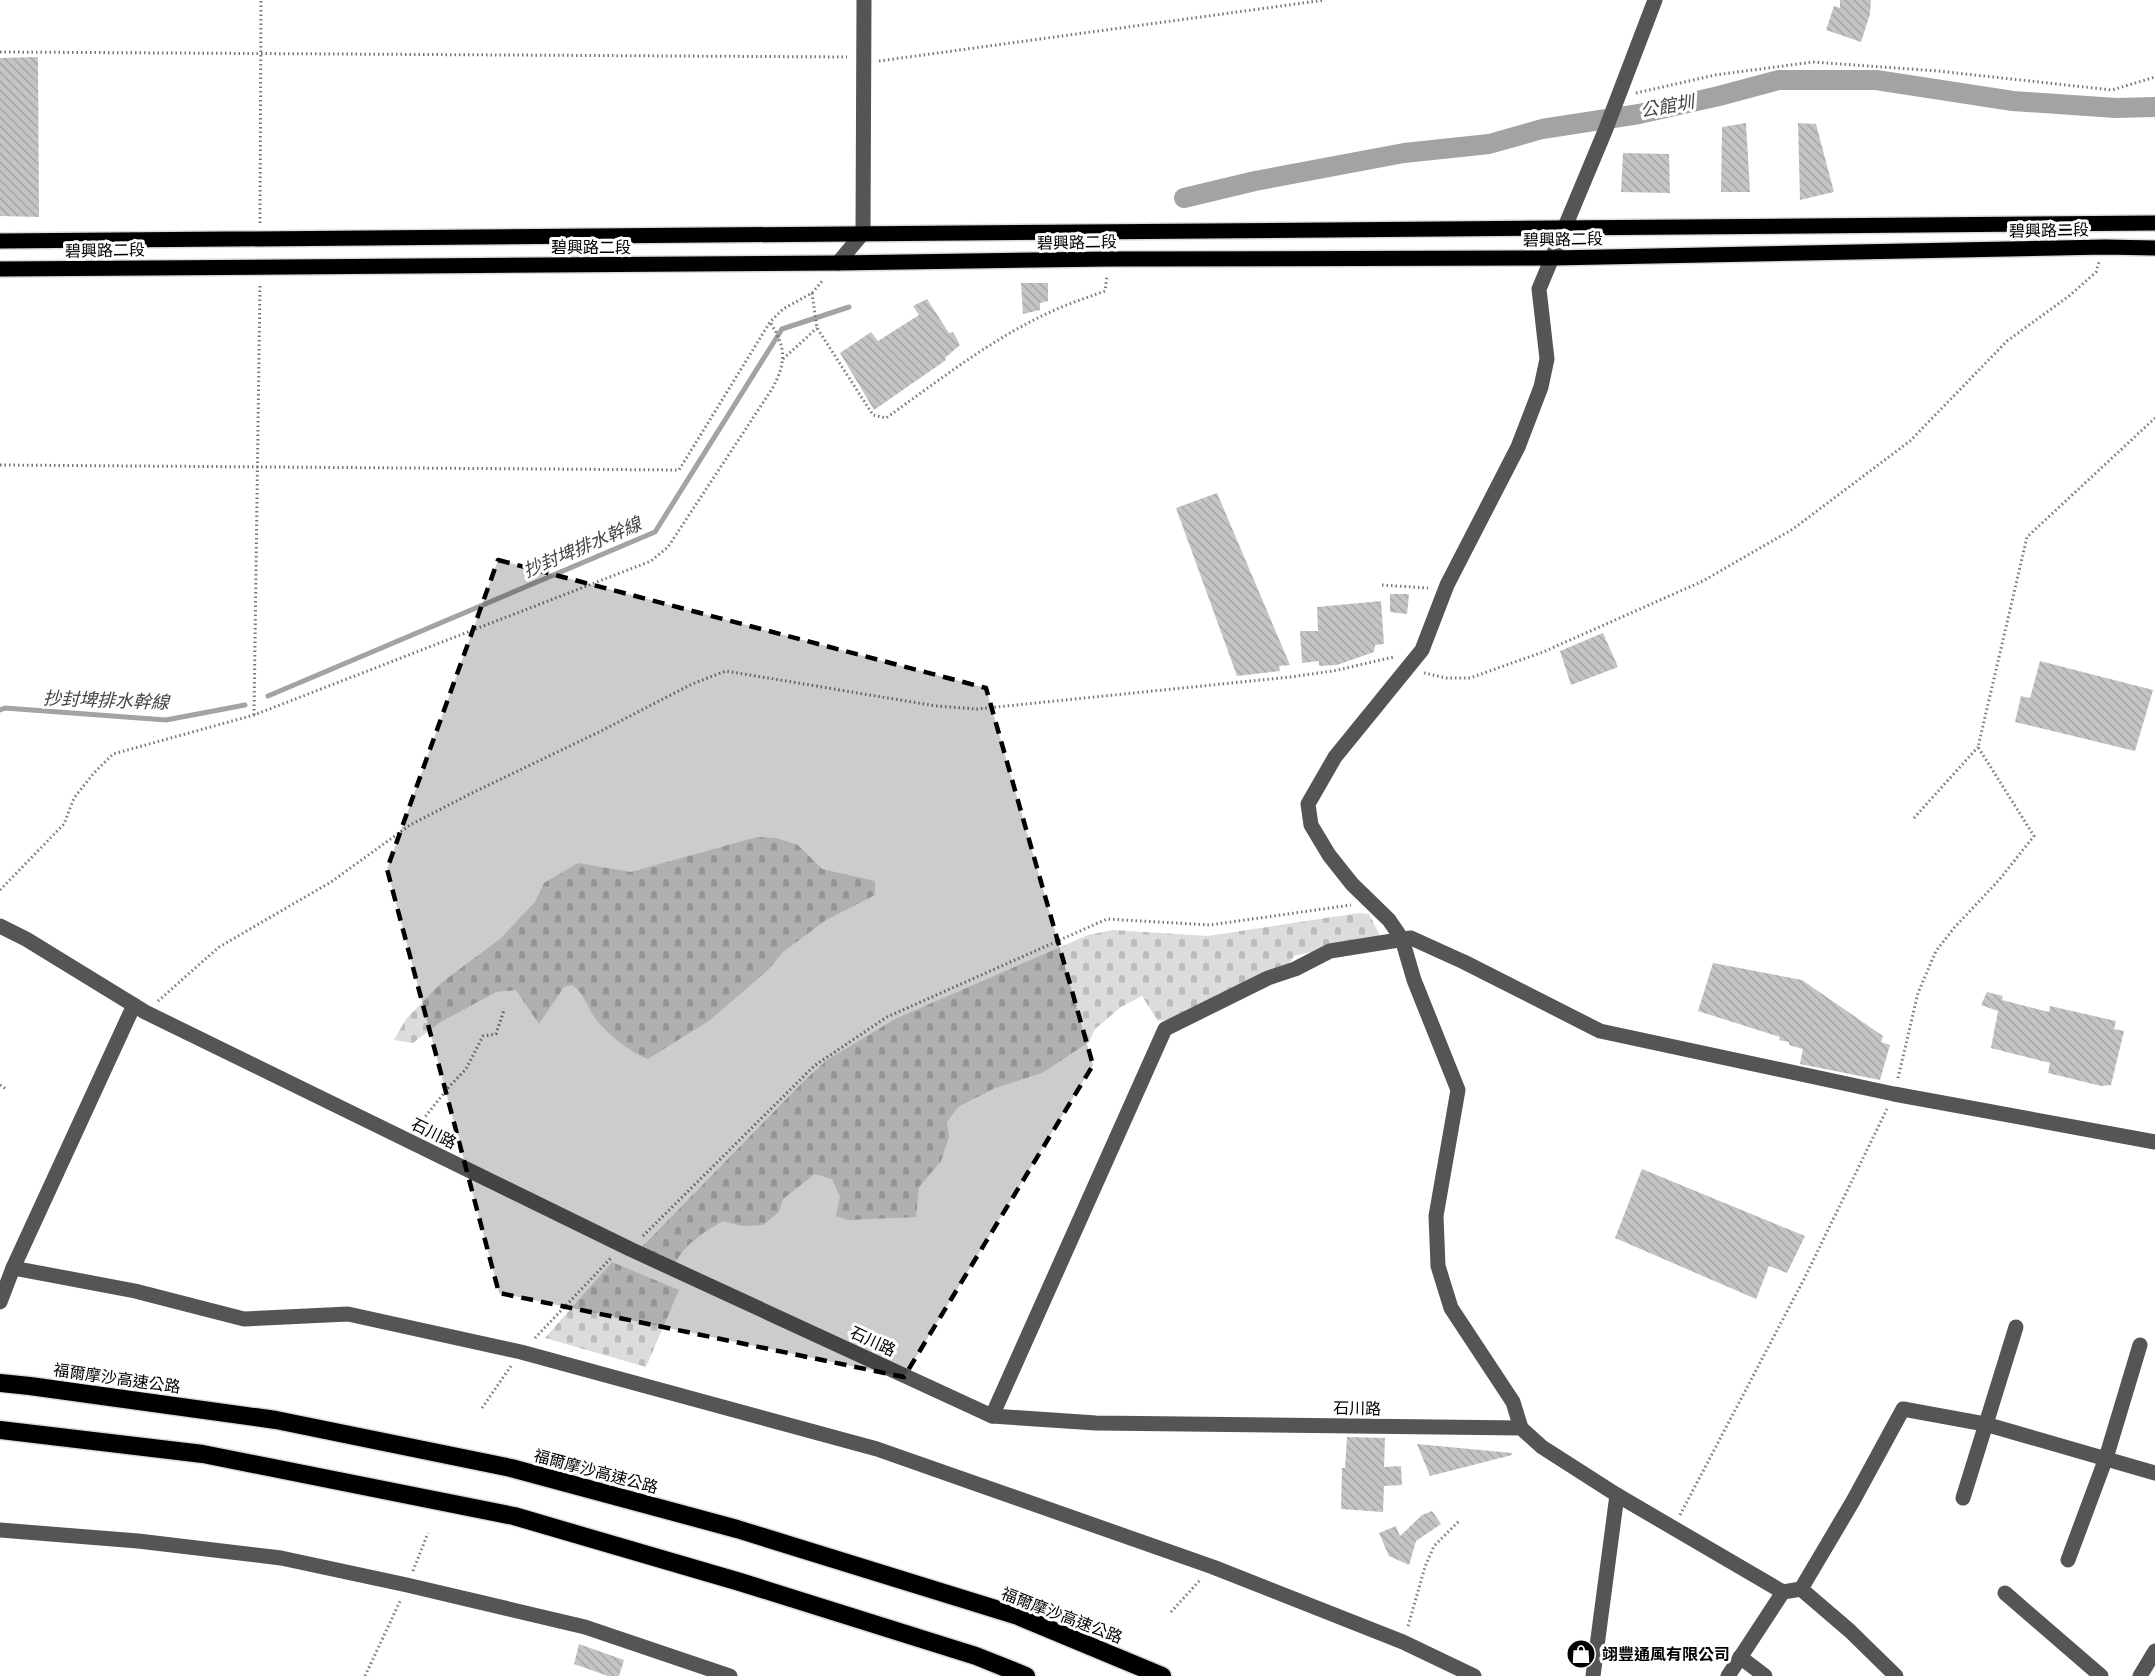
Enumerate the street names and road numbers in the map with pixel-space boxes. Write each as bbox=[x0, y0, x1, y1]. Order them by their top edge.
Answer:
street label: 碧興路二段 bbox=[2009, 220, 2089, 240]
street label: 碧興路二段 bbox=[1523, 229, 1603, 249]
street label: 碧興路二段 bbox=[1037, 232, 1117, 252]
street label: 碧興路二段 bbox=[551, 238, 631, 256]
street label: 碧興路二段 bbox=[65, 240, 145, 260]
street label: 石川路 bbox=[408, 1114, 460, 1152]
street label: 石川路 bbox=[847, 1323, 899, 1359]
street label: 福爾摩沙高速公路 bbox=[52, 1360, 182, 1396]
street label: 石川路 bbox=[1333, 1399, 1381, 1417]
street label: 福爾摩沙高速公路 bbox=[532, 1446, 660, 1496]
street label: 福爾摩沙高速公路 bbox=[999, 1584, 1125, 1646]

